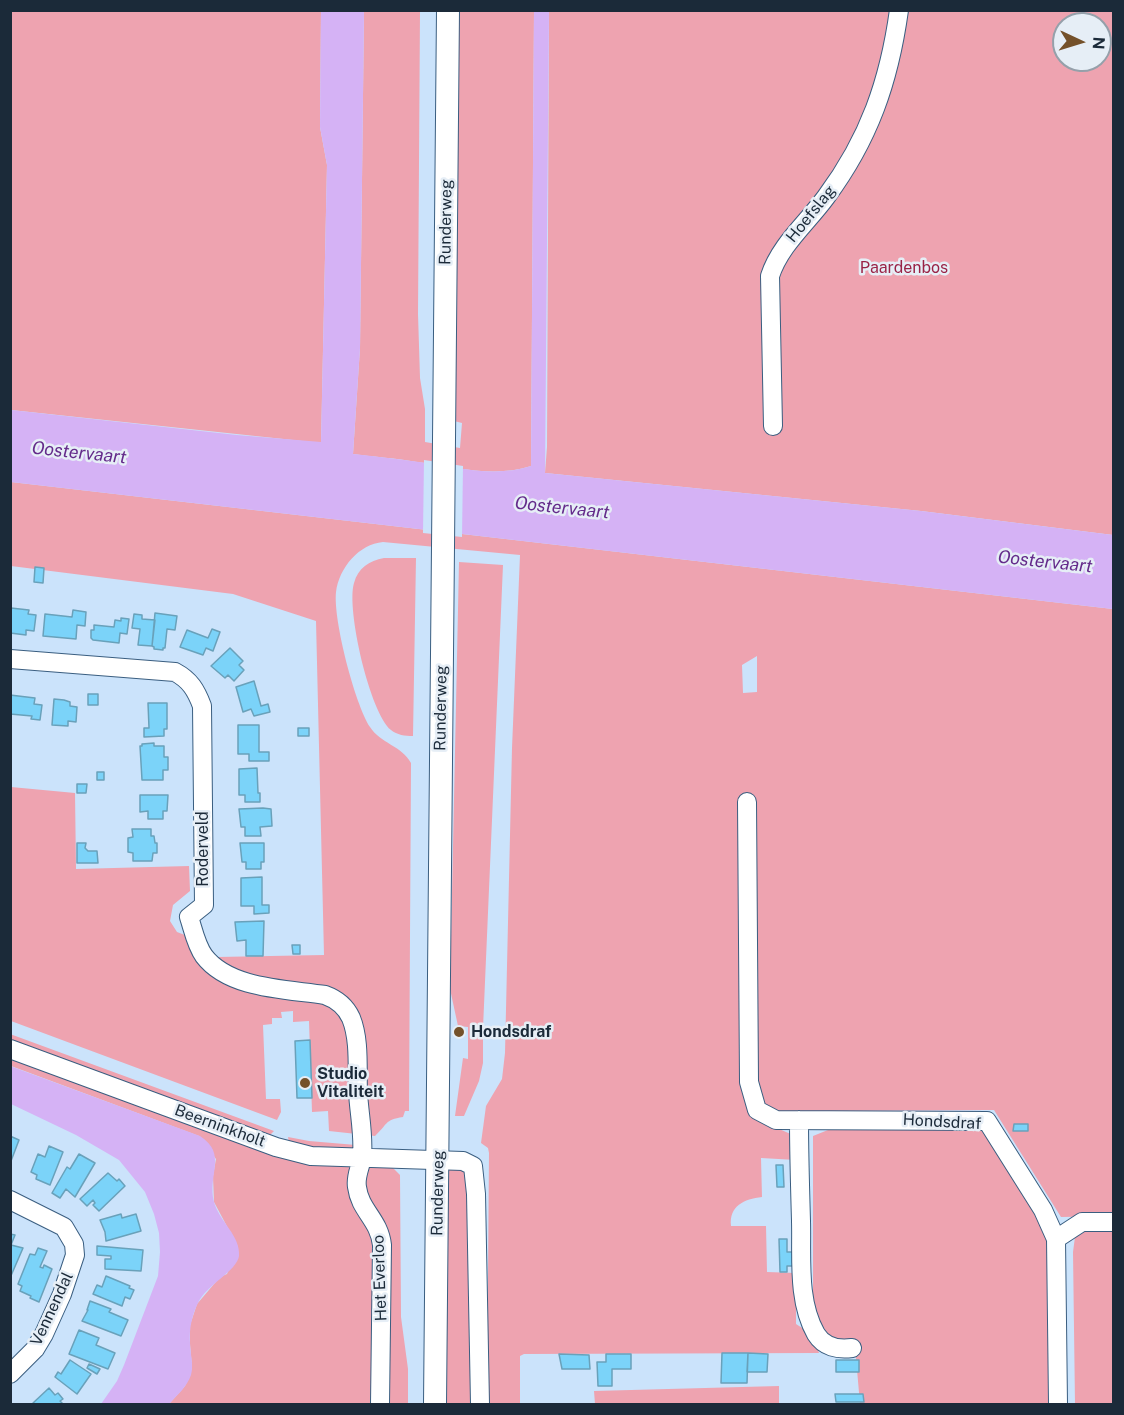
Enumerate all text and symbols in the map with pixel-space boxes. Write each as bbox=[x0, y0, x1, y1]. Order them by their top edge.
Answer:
north arrow bbox=[1052, 12, 1112, 72]
text: N bbox=[1089, 36, 1108, 50]
street label: Runderweg bbox=[436, 179, 456, 265]
street label: Hoefslag bbox=[782, 182, 840, 246]
park label: Paardenbos bbox=[860, 258, 948, 278]
water label: Oostervaart bbox=[31, 437, 127, 469]
water label: Oostervaart bbox=[514, 492, 610, 524]
water label: Oostervaart bbox=[997, 546, 1093, 578]
street label: Runderweg bbox=[431, 665, 451, 751]
street label: Roderveld bbox=[193, 811, 213, 887]
place label: Hondsdraf bbox=[471, 1022, 551, 1042]
marker: Hondsdraf bbox=[452, 1025, 466, 1039]
place label: Studio Vitaliteit bbox=[317, 1064, 384, 1102]
marker: Studio Vitaliteit bbox=[298, 1076, 312, 1090]
street label: Beerninkholt bbox=[172, 1101, 268, 1151]
street label: Hondsdraf bbox=[902, 1110, 982, 1134]
street label: Runderweg bbox=[428, 1150, 448, 1236]
street label: Het Everloo bbox=[369, 1234, 391, 1322]
street label: Vennendal bbox=[27, 1269, 77, 1349]

